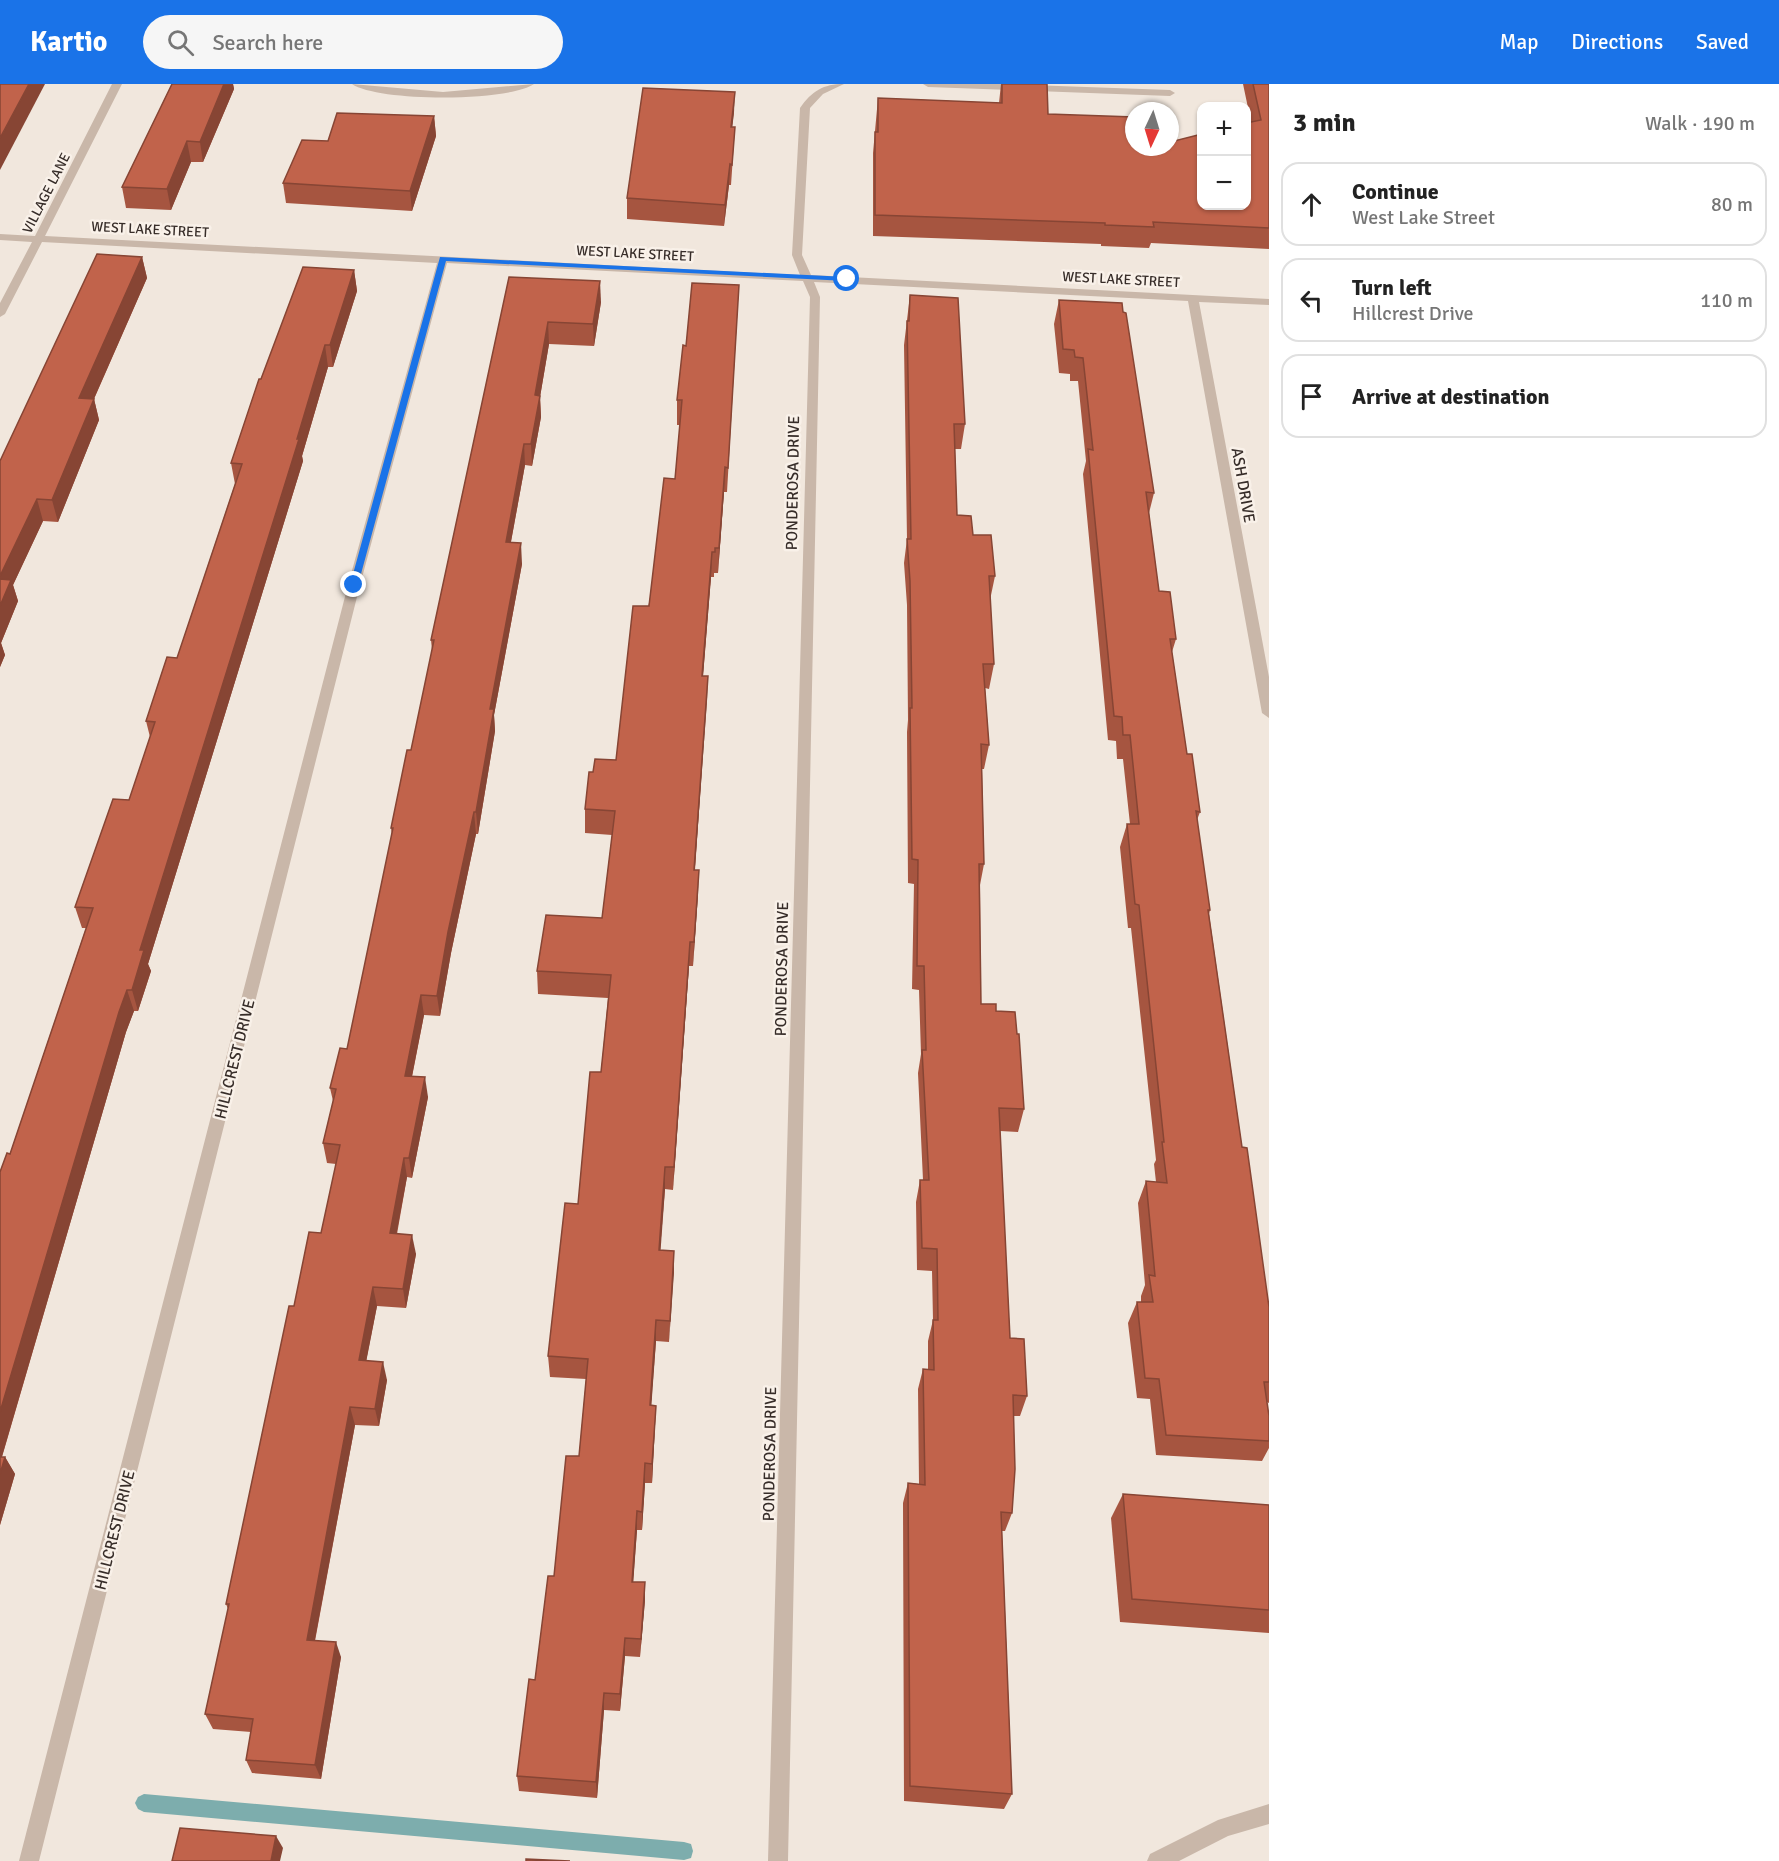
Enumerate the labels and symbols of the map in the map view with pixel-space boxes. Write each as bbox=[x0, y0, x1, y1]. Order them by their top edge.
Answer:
north arrow bbox=[1125, 102, 1179, 156]
street label: VILLAGE LANE bbox=[19, 150, 74, 236]
street label: WEST LAKE STREET bbox=[91, 218, 209, 241]
street label: WEST LAKE STREET bbox=[576, 242, 694, 265]
route start bbox=[833, 265, 859, 291]
street label: WEST LAKE STREET bbox=[1062, 268, 1180, 291]
street label: PONDEROSA DRIVE bbox=[782, 415, 804, 551]
street label: ASH DRIVE bbox=[1227, 446, 1259, 524]
route end bbox=[340, 571, 366, 597]
street label: PONDEROSA DRIVE bbox=[771, 901, 793, 1037]
street label: HILLCREST DRIVE bbox=[210, 997, 260, 1121]
street label: PONDEROSA DRIVE bbox=[759, 1386, 781, 1522]
street label: HILLCREST DRIVE bbox=[90, 1468, 140, 1592]

